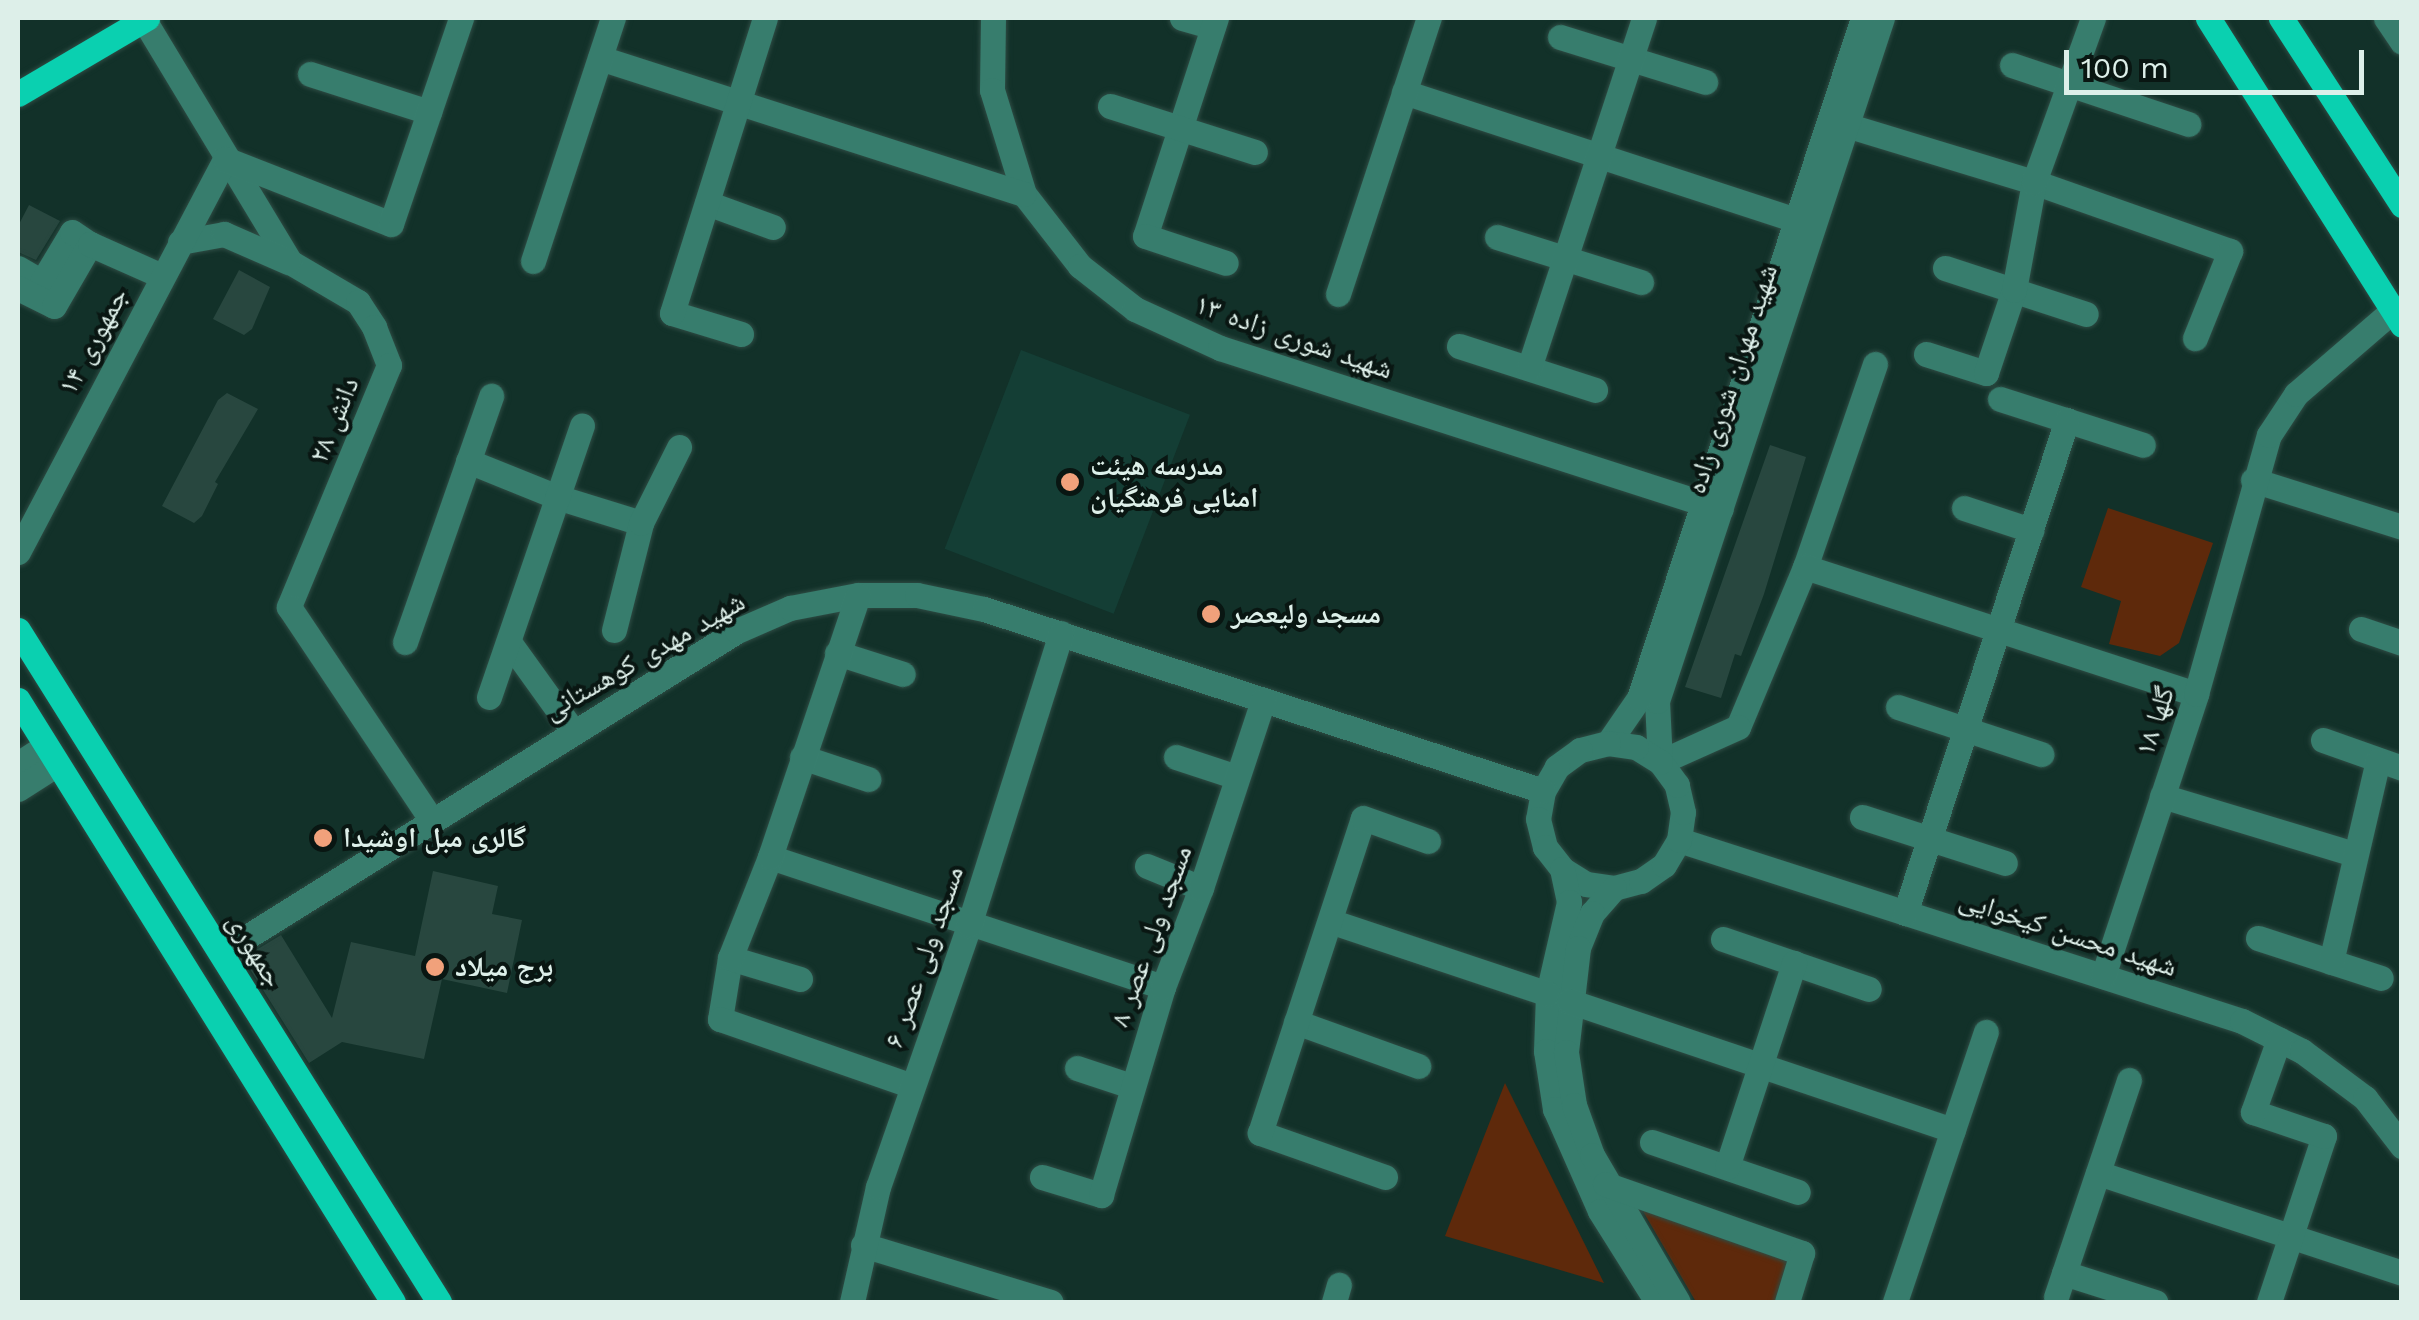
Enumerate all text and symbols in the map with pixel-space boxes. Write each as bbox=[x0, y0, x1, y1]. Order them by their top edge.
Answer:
scale bar bbox=[2069, 30, 2369, 92]
text: 100 m bbox=[2081, 50, 2169, 85]
street label: شهید مهران شوری زاده bbox=[1679, 260, 1785, 498]
street label: جمهوری ۱۴ bbox=[51, 282, 135, 400]
street label: شهید شوری زاده ۱۳ bbox=[1191, 288, 1397, 386]
street label: دانش ۲۸ bbox=[302, 372, 366, 468]
place label: مدرسه هیئت امنایی فرهنگیان bbox=[1090, 449, 1258, 515]
marker: مدرسه هیئت امنایی فرهنگیان bbox=[1059, 471, 1081, 493]
street label: شهید مهدی کوهستانی bbox=[537, 585, 751, 727]
place label: مسجد ولیعصر bbox=[1231, 597, 1381, 631]
marker: مسجد ولیعصر bbox=[1200, 603, 1222, 625]
street label: گلها ۱۸ bbox=[2128, 682, 2182, 760]
place label: گالری مبل اوشیدا bbox=[343, 821, 526, 855]
marker: گالری مبل اوشیدا bbox=[312, 827, 334, 849]
street label: مسجد ولی عصر ۸ bbox=[1103, 841, 1199, 1031]
street label: مسجد ولی عصر ۶ bbox=[877, 862, 971, 1052]
street label: شهید محسن کیخوایی bbox=[1955, 882, 2181, 984]
street label: جمهوری bbox=[219, 907, 291, 993]
place label: برج میلاد bbox=[455, 950, 553, 984]
marker: برج میلاد bbox=[424, 956, 446, 978]

